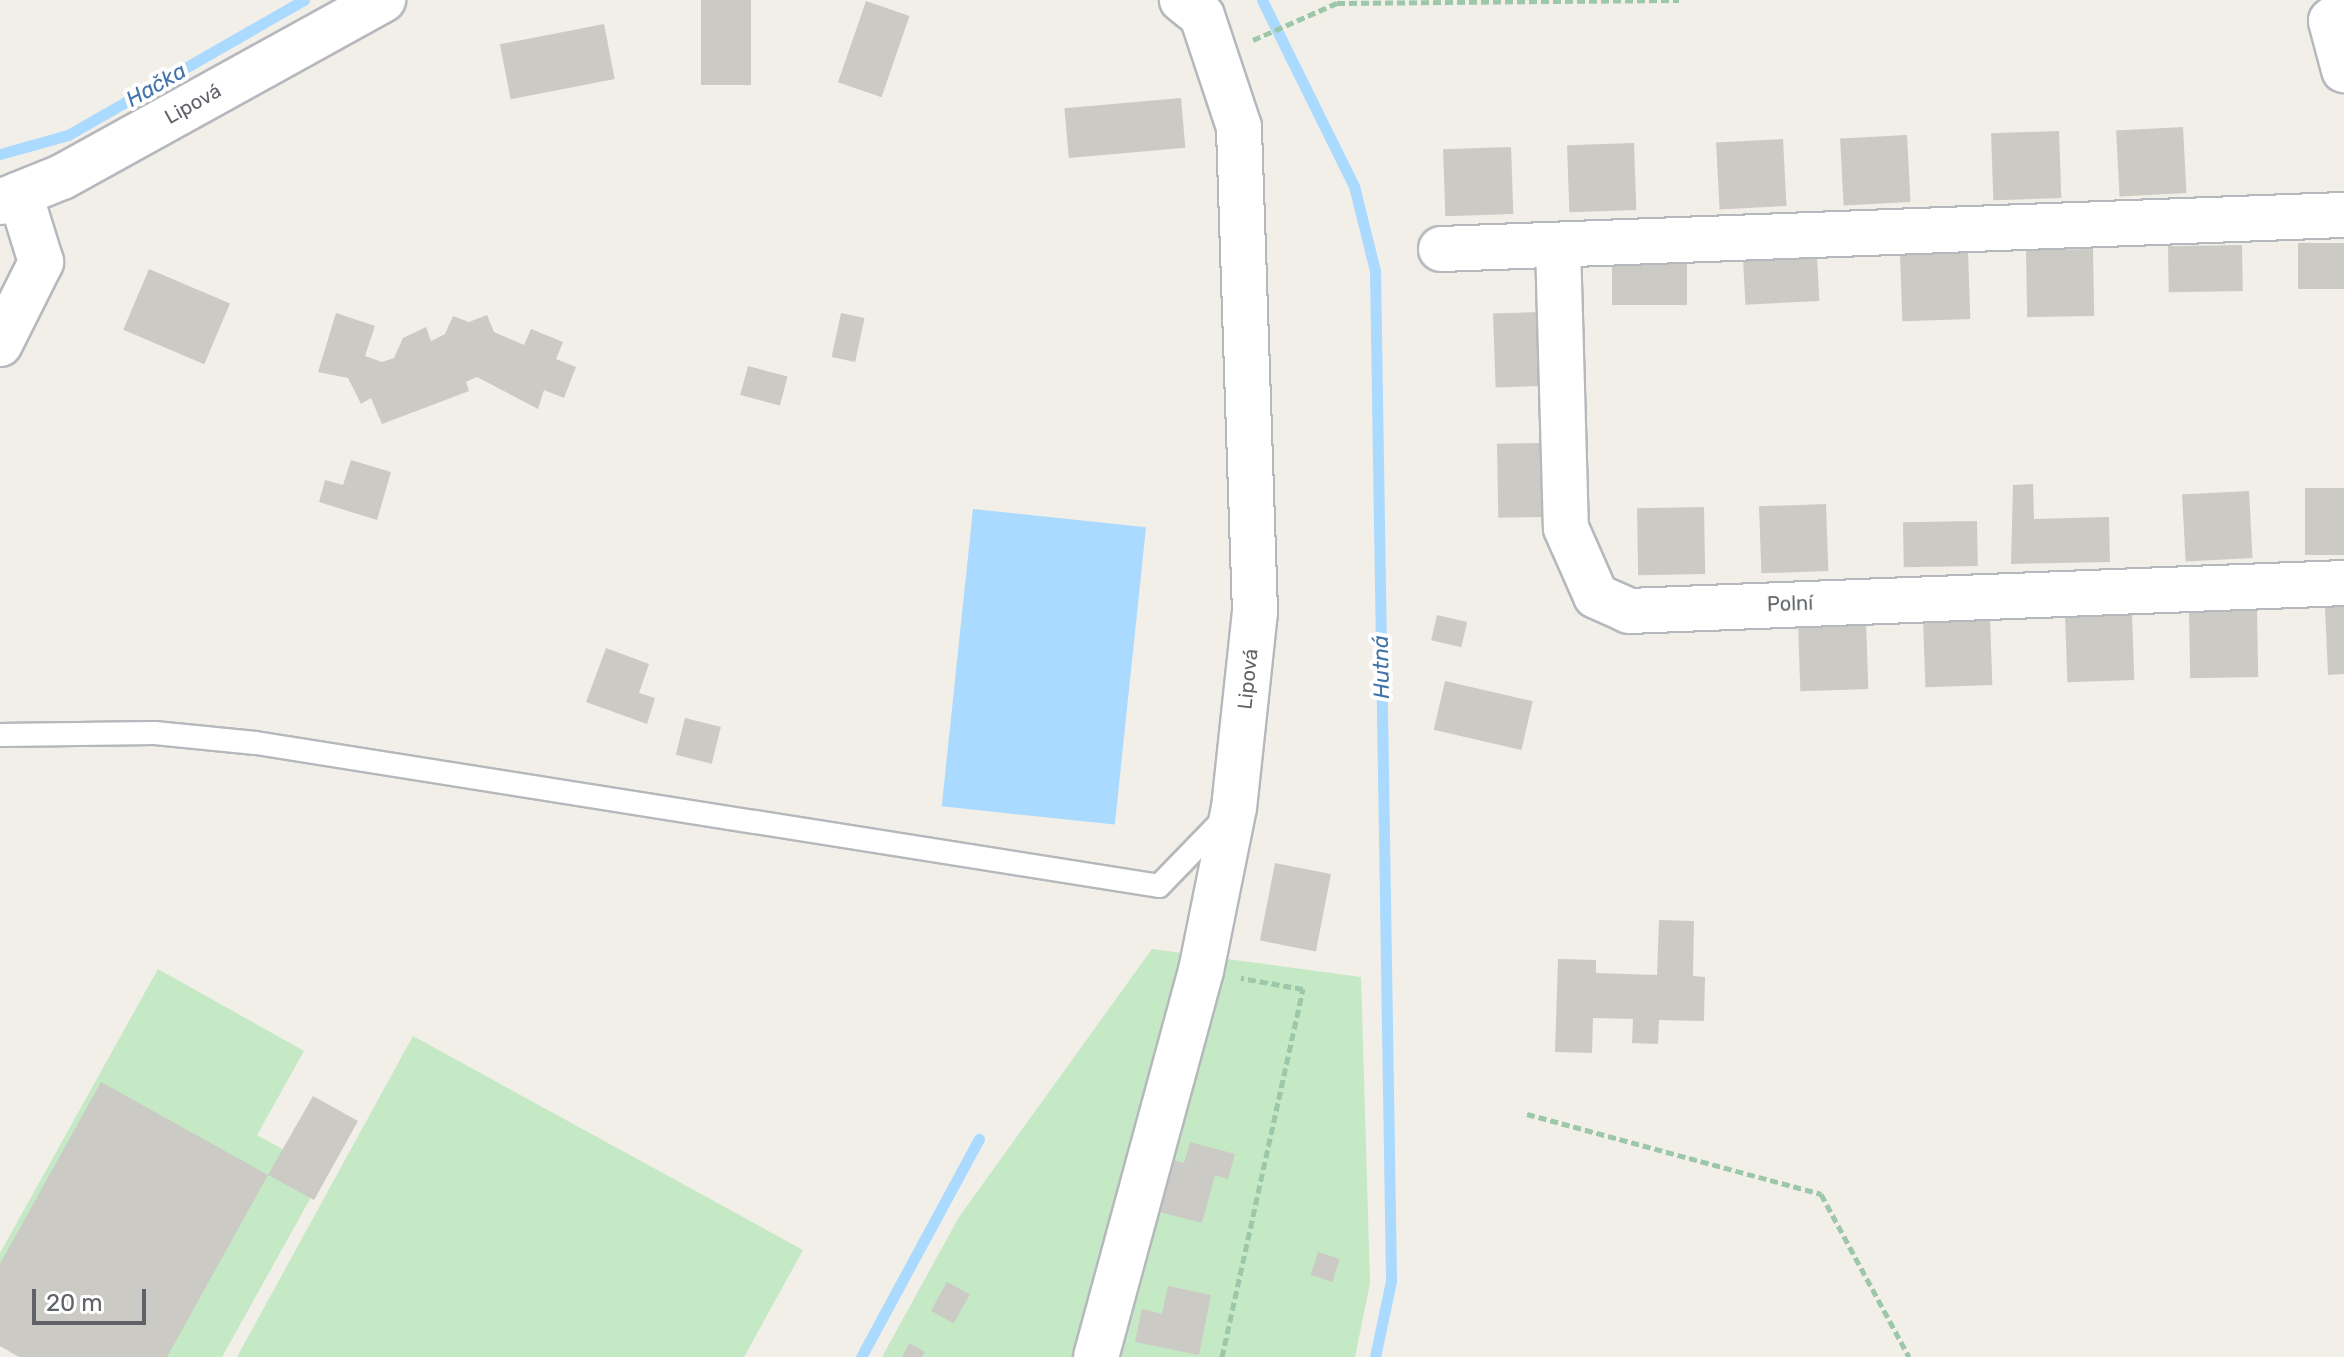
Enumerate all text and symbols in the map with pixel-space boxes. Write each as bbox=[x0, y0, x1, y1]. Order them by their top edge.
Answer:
water label: Hačka bbox=[121, 57, 191, 113]
street label: Lipová bbox=[161, 79, 225, 129]
street label: Polní bbox=[1767, 591, 1813, 617]
water label: Hutná bbox=[1367, 635, 1395, 699]
street label: Lipová bbox=[1233, 647, 1263, 711]
scale bar bbox=[36, 1273, 150, 1323]
text: 20 m bbox=[46, 1289, 103, 1317]

